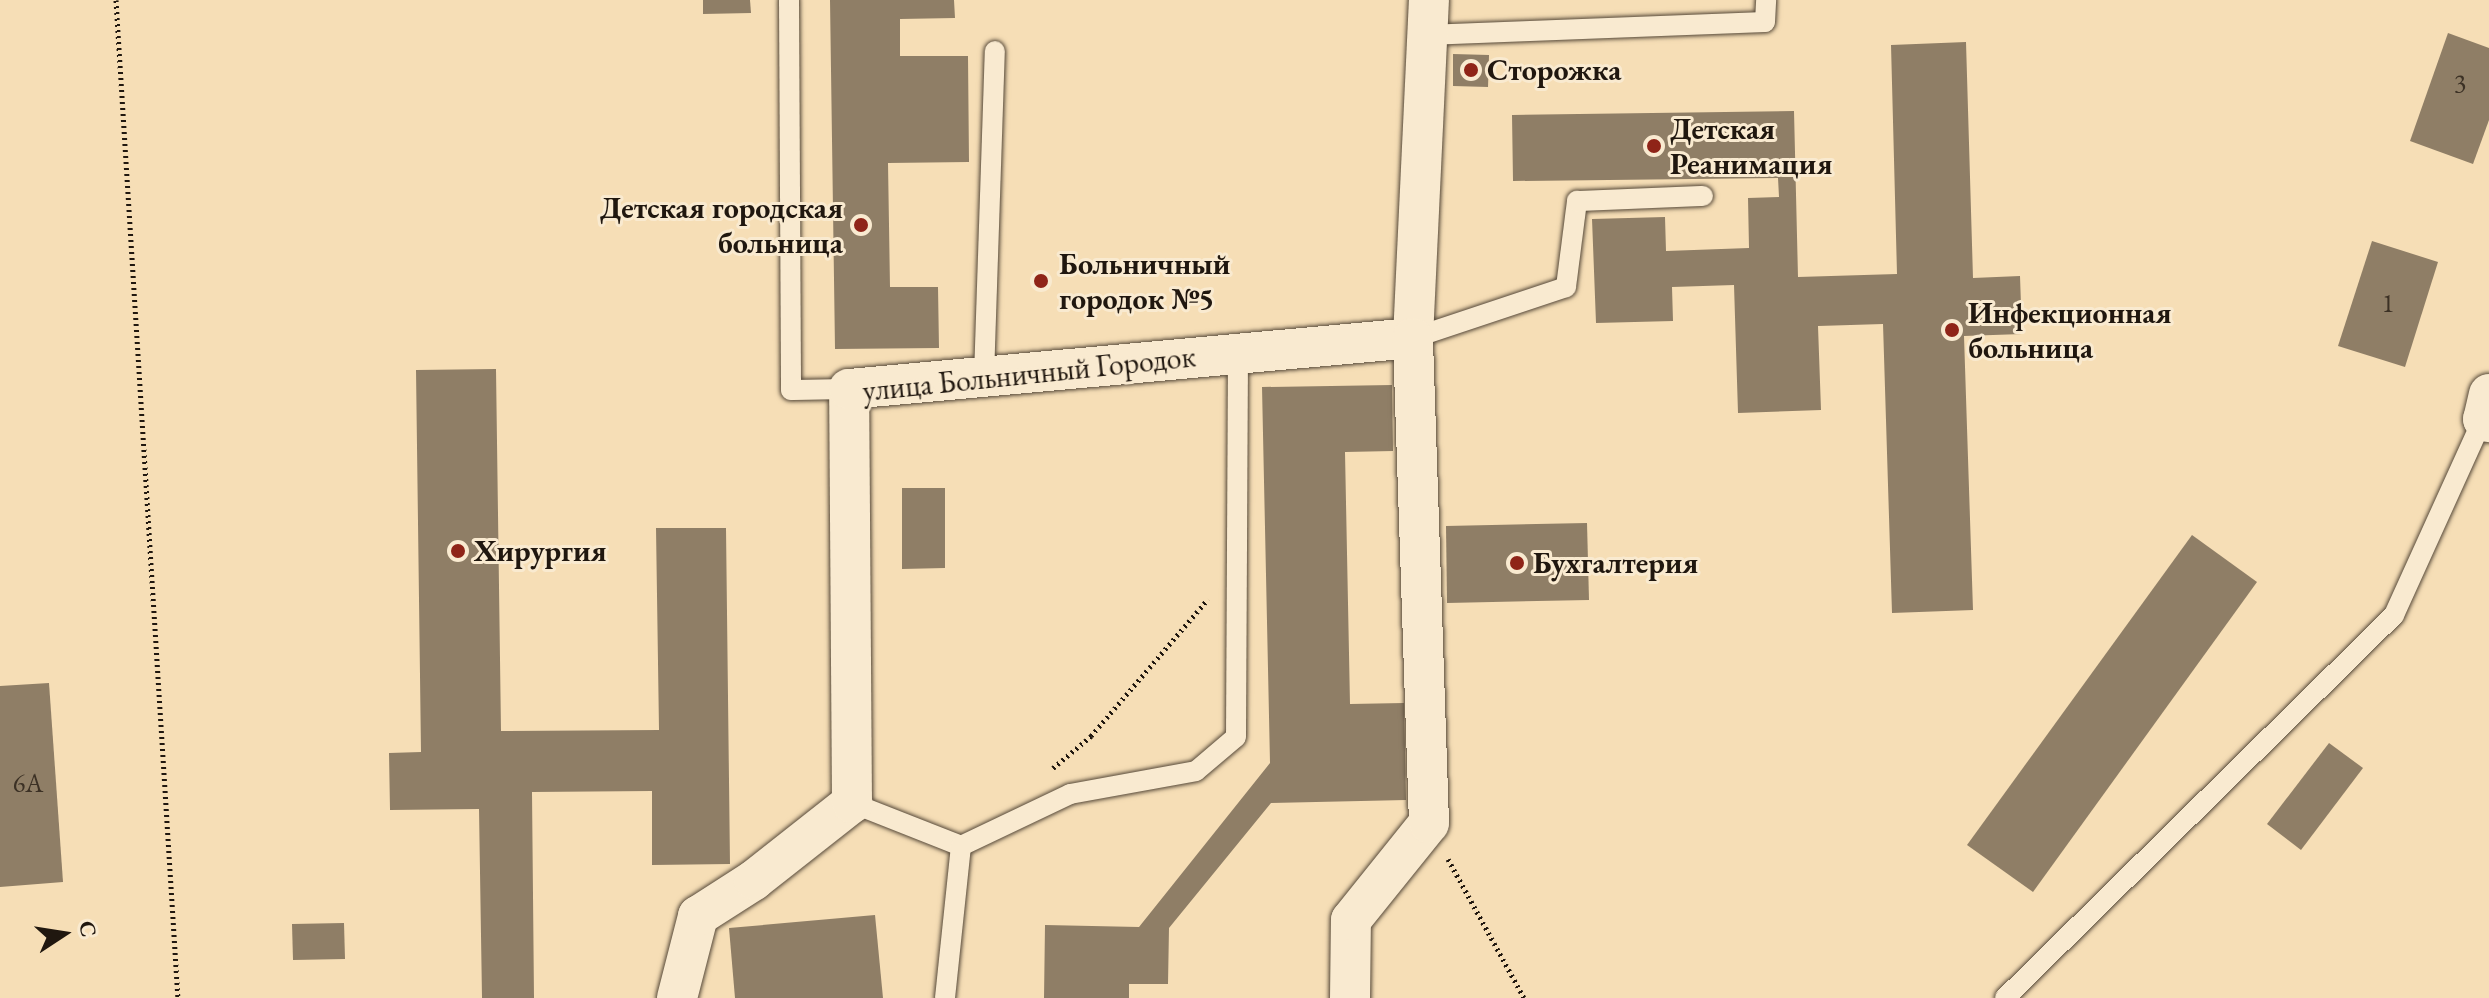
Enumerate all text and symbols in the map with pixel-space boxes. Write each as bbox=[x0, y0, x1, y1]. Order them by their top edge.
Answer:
place label: Сторожка bbox=[1487, 52, 1621, 88]
marker: Сторожка bbox=[1462, 61, 1480, 79]
house number: 3 bbox=[2454, 68, 2466, 100]
place label: Детская Реанимация bbox=[1670, 111, 1832, 182]
marker: Детская Реанимация bbox=[1645, 137, 1663, 155]
place label: Детская городская больница bbox=[600, 190, 843, 260]
marker: Детская городская больница bbox=[850, 214, 872, 236]
place label: Больничный городок №5 bbox=[1059, 246, 1230, 316]
marker: Больничный городок №5 bbox=[1030, 270, 1052, 292]
house number: 1 bbox=[2382, 288, 2394, 320]
place label: Инфекционная больница bbox=[1968, 295, 2172, 366]
marker: Инфекционная больница bbox=[1943, 321, 1961, 339]
street label: улица Больничный Городок bbox=[861, 339, 1197, 409]
place label: Хирургия bbox=[474, 533, 607, 569]
marker: Хирургия bbox=[449, 542, 467, 560]
place label: Бухгалтерия bbox=[1533, 545, 1698, 581]
marker: Бухгалтерия bbox=[1508, 554, 1526, 572]
house number: 6А bbox=[13, 768, 43, 800]
north arrow bbox=[24, 894, 104, 974]
text: С bbox=[72, 918, 104, 940]

